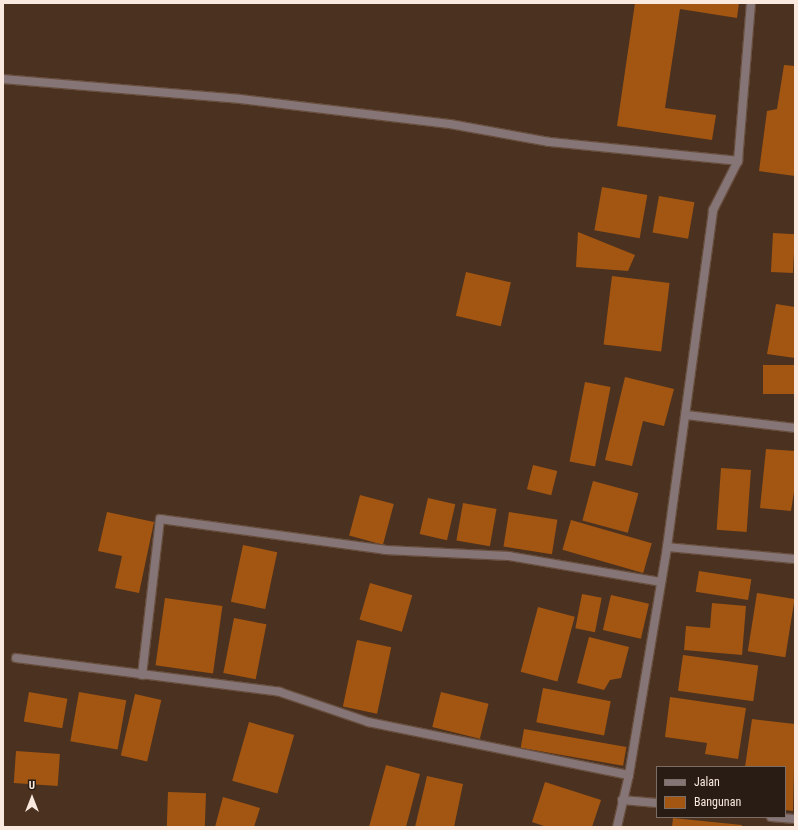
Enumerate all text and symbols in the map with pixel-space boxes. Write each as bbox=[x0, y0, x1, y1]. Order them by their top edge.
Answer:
legend bbox=[656, 766, 786, 818]
text: Jalan bbox=[694, 775, 720, 789]
north arrow bbox=[12, 778, 52, 818]
text: U bbox=[29, 779, 35, 792]
text: Bangunan bbox=[694, 795, 741, 809]

